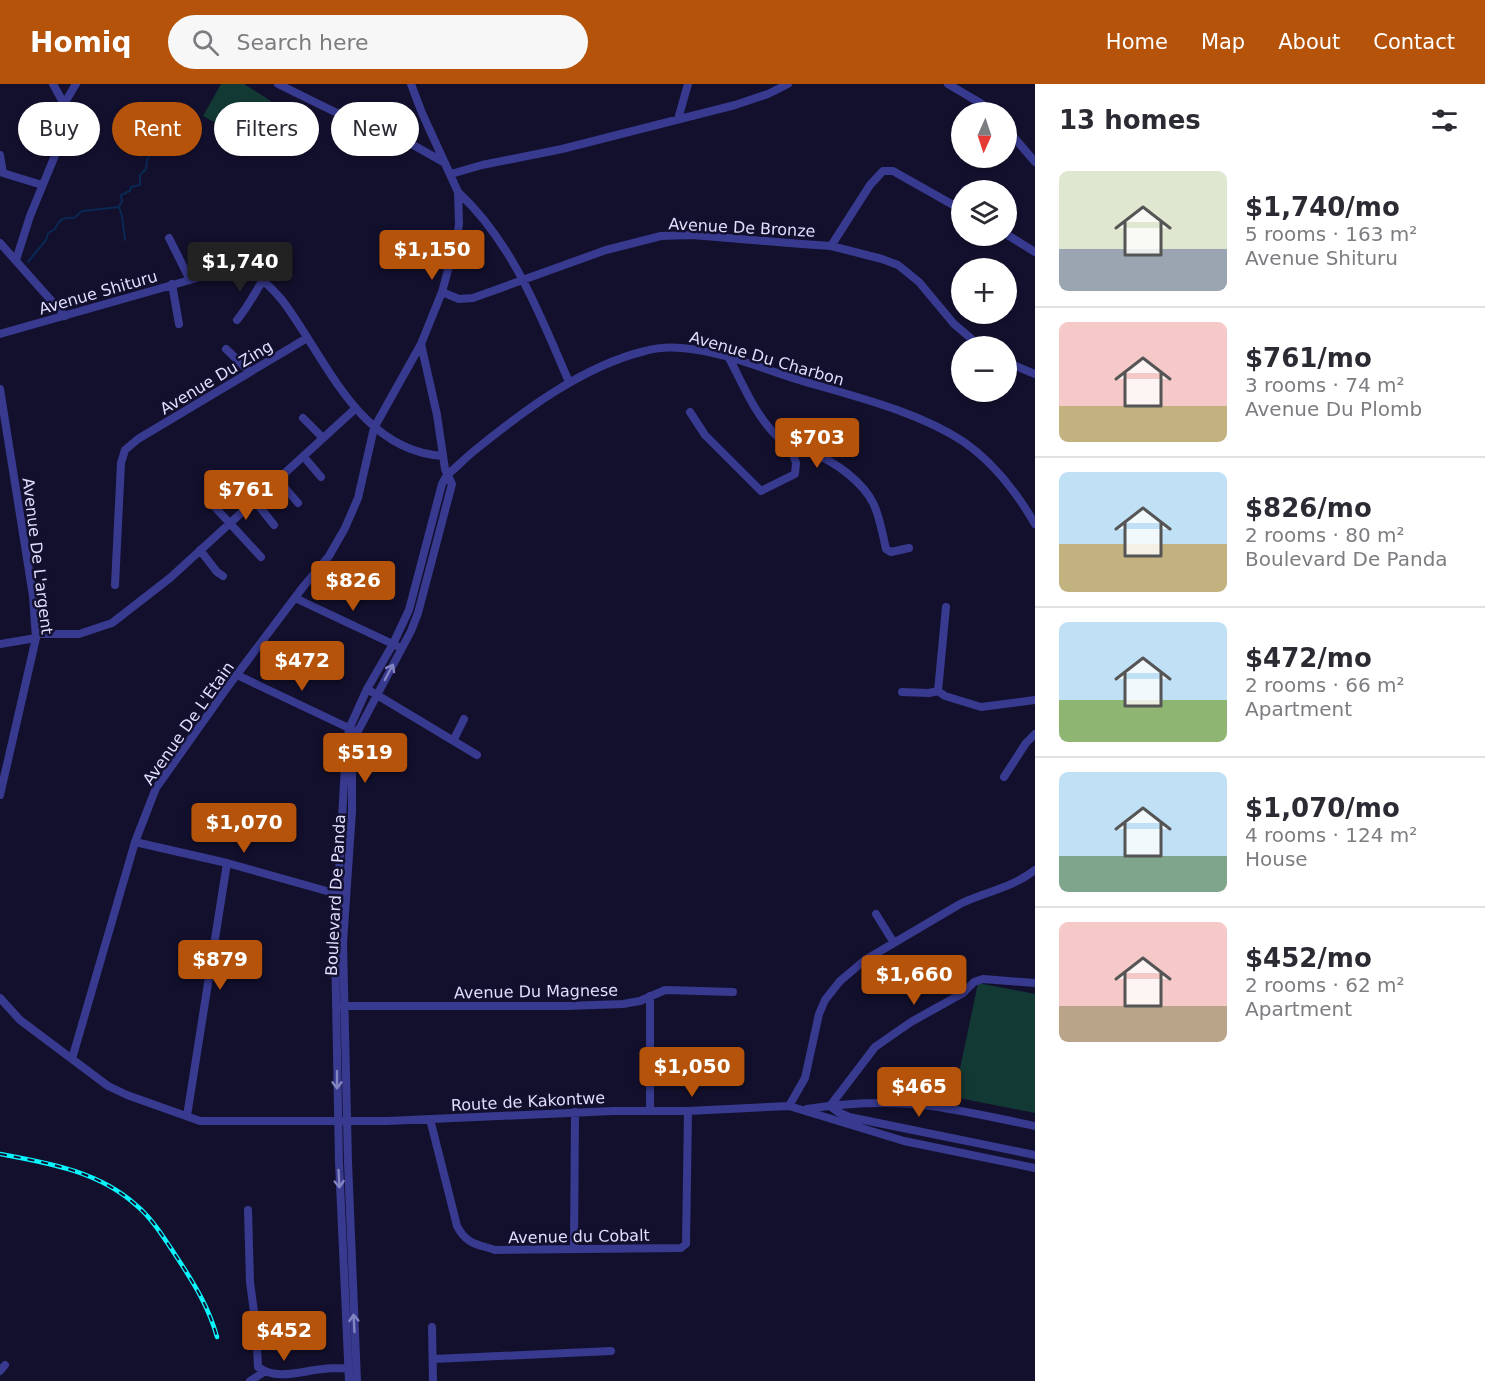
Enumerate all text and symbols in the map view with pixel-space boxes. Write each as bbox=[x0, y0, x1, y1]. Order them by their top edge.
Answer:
search box bbox=[168, 15, 588, 69]
text: Homiq bbox=[30, 26, 132, 59]
icon: search bbox=[189, 26, 222, 59]
text: Search here bbox=[237, 30, 369, 55]
text: Home bbox=[1106, 30, 1168, 54]
text: Map bbox=[1201, 30, 1245, 54]
text: About bbox=[1278, 30, 1340, 54]
text: Contact bbox=[1373, 30, 1455, 54]
chip: Buy bbox=[18, 102, 100, 156]
chip: Rent bbox=[112, 102, 202, 156]
chip: Filters bbox=[214, 102, 319, 156]
chip: New bbox=[331, 102, 419, 156]
north arrow bbox=[951, 102, 1017, 168]
map controls bbox=[951, 102, 1017, 402]
icon: filters bbox=[1428, 104, 1461, 137]
text: 13 homes bbox=[1059, 105, 1201, 135]
button: layers bbox=[951, 180, 1017, 246]
text: $1,740/mo bbox=[1245, 192, 1400, 222]
icon: home bbox=[1107, 195, 1179, 267]
street label: Avenue De Bronze bbox=[668, 214, 816, 241]
text: 5 rooms · 163 m² bbox=[1245, 222, 1417, 246]
pin: $1,150 bbox=[383, 230, 481, 281]
text: $1,150 bbox=[393, 237, 471, 261]
pin: $1,740 bbox=[191, 242, 289, 293]
text: Avenue Shituru bbox=[1245, 246, 1398, 270]
text: $1,740 bbox=[201, 249, 279, 273]
button: + bbox=[951, 258, 1017, 324]
street label: Avenue Shituru bbox=[37, 266, 160, 318]
street label: Avenue Du Charbon bbox=[687, 327, 846, 390]
street label: Avenue Du Zing bbox=[157, 336, 276, 418]
button: − bbox=[951, 336, 1017, 402]
text: $761/mo bbox=[1245, 343, 1372, 373]
icon: home bbox=[1107, 346, 1179, 418]
text: 3 rooms · 74 m² bbox=[1245, 373, 1405, 397]
text: Avenue Du Plomb bbox=[1245, 397, 1422, 421]
pin: $703 bbox=[781, 418, 853, 469]
text: $703 bbox=[789, 425, 845, 449]
pin: $761 bbox=[210, 470, 282, 521]
street label: Avenue De L'argent bbox=[18, 477, 57, 635]
text: $761 bbox=[218, 477, 274, 501]
text: $826/mo bbox=[1245, 493, 1372, 523]
icon: home bbox=[1107, 496, 1179, 568]
text: 2 rooms · 80 m² bbox=[1245, 523, 1405, 547]
text: Boulevard De Panda bbox=[1245, 547, 1448, 571]
pin: $826 bbox=[317, 561, 389, 612]
text: $826 bbox=[325, 568, 381, 592]
pin: $472 bbox=[266, 641, 338, 692]
text: $472/mo bbox=[1245, 643, 1372, 673]
icon: home bbox=[1107, 646, 1179, 718]
text: $472 bbox=[274, 648, 330, 672]
street label: Avenue De L'Etain bbox=[139, 658, 238, 788]
one-way arrow bbox=[383, 664, 395, 681]
text: 2 rooms · 66 m² bbox=[1245, 673, 1405, 697]
text: Apartment bbox=[1245, 697, 1352, 721]
pin: $519 bbox=[329, 733, 401, 784]
text: $519 bbox=[337, 740, 393, 764]
text: $1,070/mo bbox=[1245, 793, 1400, 823]
icon: home bbox=[1107, 796, 1179, 868]
pin: $1,070 bbox=[195, 803, 293, 854]
text: $1,070 bbox=[205, 810, 283, 834]
street label: Boulevard De Panda bbox=[322, 814, 349, 976]
text: 4 rooms · 124 m² bbox=[1245, 823, 1417, 847]
text: House bbox=[1245, 847, 1308, 871]
pin: $879 bbox=[184, 940, 256, 991]
text: $452/mo bbox=[1245, 943, 1372, 973]
icon: home bbox=[1107, 946, 1179, 1018]
text: $879 bbox=[192, 947, 248, 971]
pin: $1,660 bbox=[865, 955, 963, 1006]
text: $1,660 bbox=[875, 962, 953, 986]
text: 2 rooms · 62 m² bbox=[1245, 973, 1405, 997]
street label: Avenue Du Magnese bbox=[454, 981, 618, 1002]
text: Apartment bbox=[1245, 997, 1352, 1021]
pin: $1,050 bbox=[643, 1047, 741, 1098]
text: $1,050 bbox=[653, 1054, 731, 1078]
pin: $465 bbox=[883, 1067, 955, 1118]
one-way arrow bbox=[332, 1070, 343, 1090]
text: $465 bbox=[891, 1074, 947, 1098]
street label: Route de Kakontwe bbox=[450, 1088, 606, 1115]
one-way arrow bbox=[334, 1169, 345, 1189]
street label: Avenue du Cobalt bbox=[508, 1226, 650, 1247]
pin: $452 bbox=[248, 1311, 320, 1362]
one-way arrow bbox=[348, 1313, 359, 1333]
text: $452 bbox=[256, 1318, 312, 1342]

